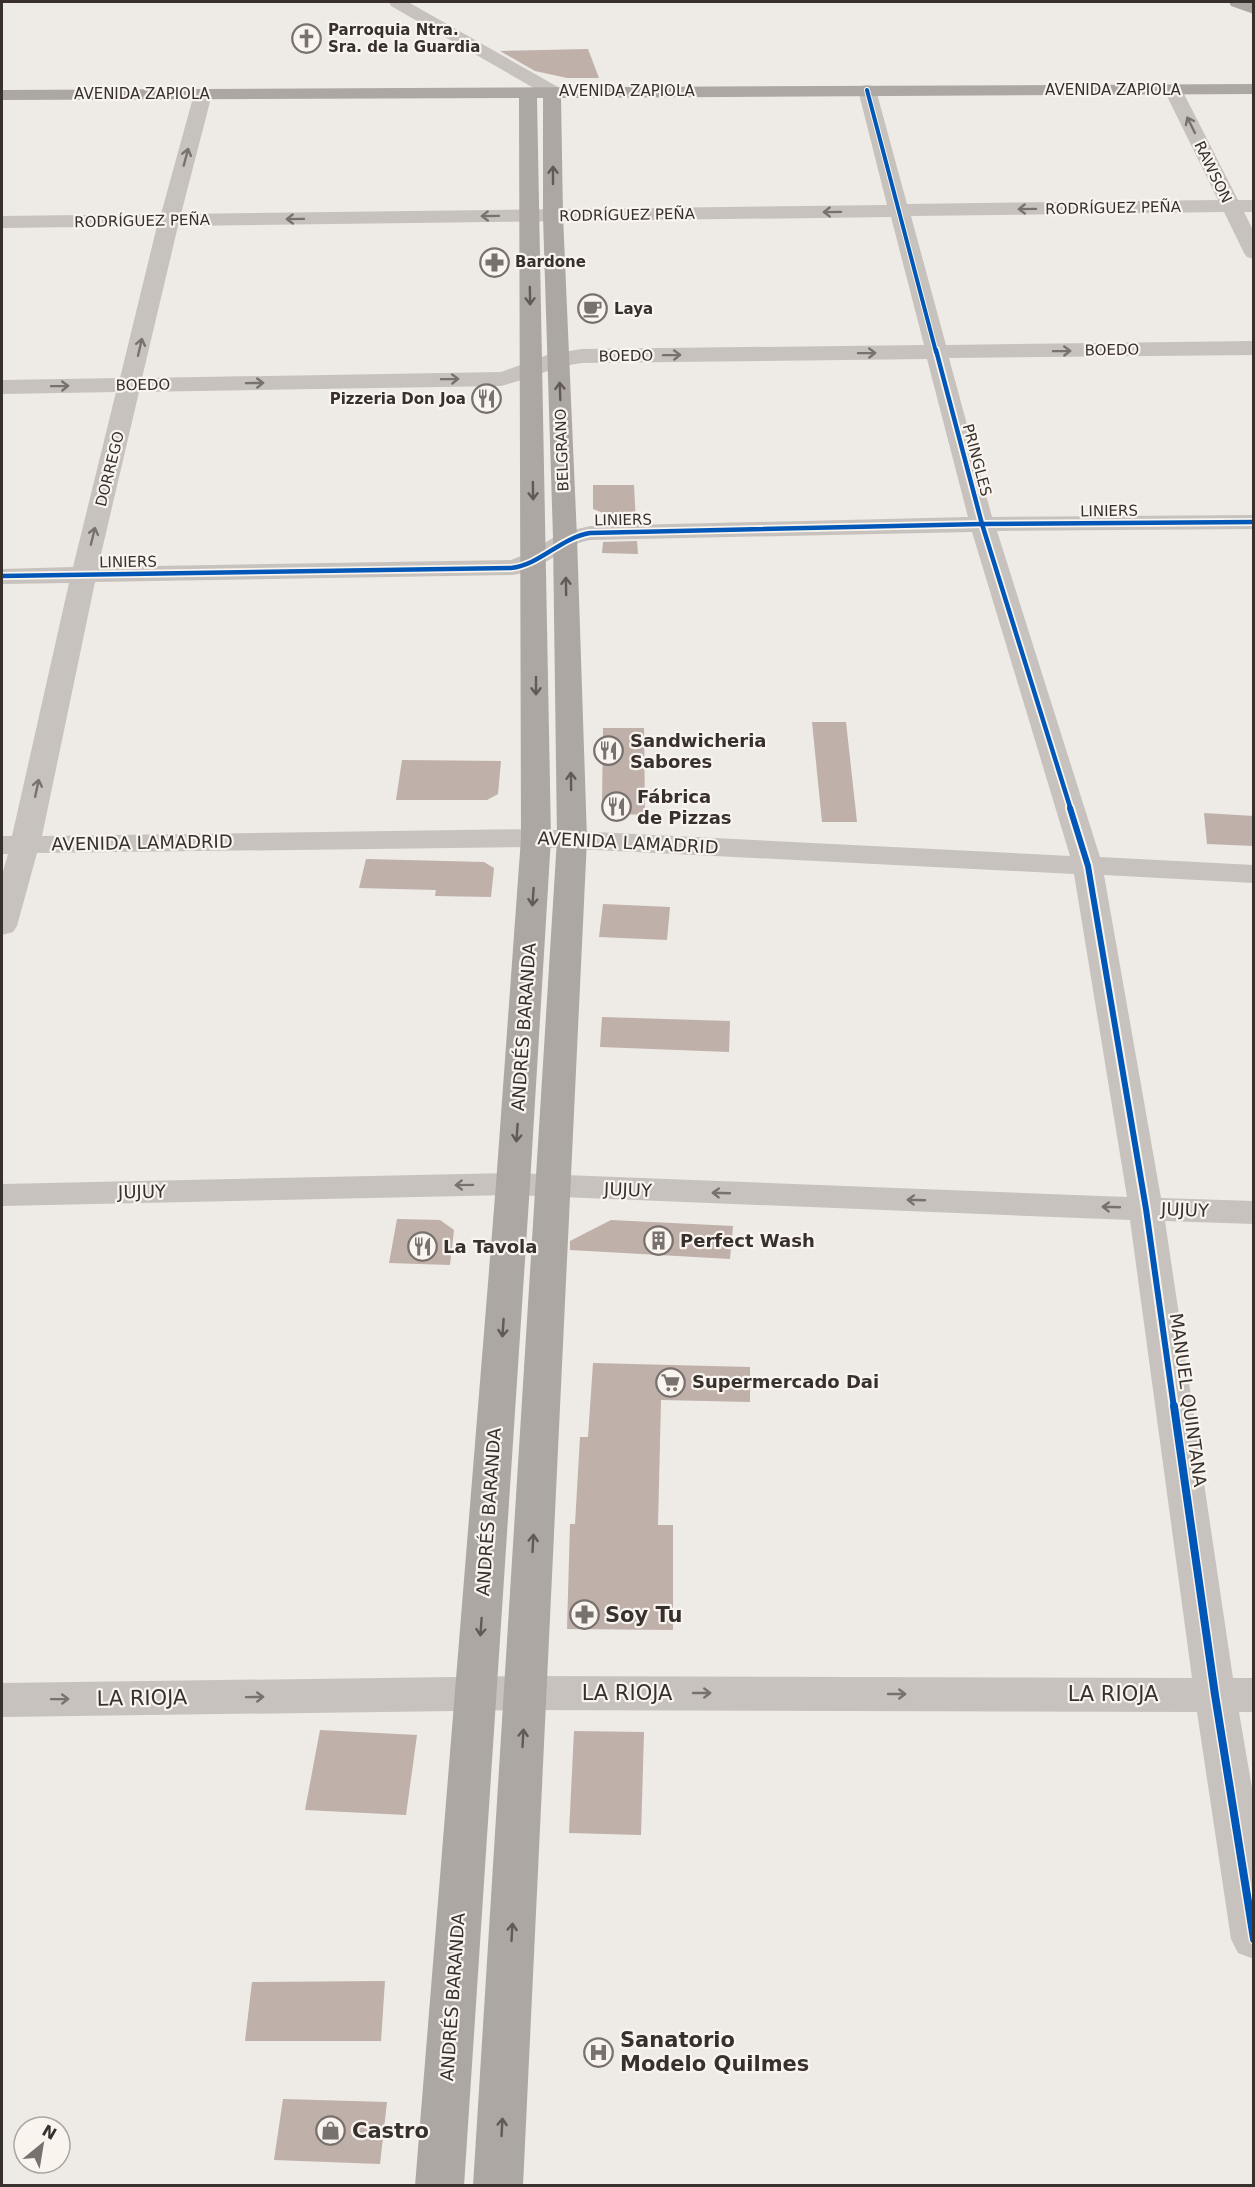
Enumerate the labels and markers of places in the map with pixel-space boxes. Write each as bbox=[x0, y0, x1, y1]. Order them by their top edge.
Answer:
place label: Parroquia Ntra. Sra. de la Guardia bbox=[328, 21, 480, 56]
church icon: Parroquia Ntra. Sra. de la Guardia bbox=[291, 23, 323, 55]
pharmacy icon: Bardone bbox=[478, 246, 510, 278]
place label: Bardone bbox=[515, 253, 586, 271]
cafe icon: Laya bbox=[577, 293, 609, 325]
place label: Laya bbox=[614, 300, 653, 318]
restaurant icon: Pizzeria Don Joa bbox=[471, 383, 503, 415]
place label: Pizzeria Don Joa bbox=[330, 390, 466, 408]
place label: Sandwicheria Sabores bbox=[630, 730, 767, 772]
restaurant icon: Sandwicheria Sabores bbox=[593, 735, 625, 767]
place label: Fábrica de Pizzas bbox=[637, 786, 732, 828]
restaurant icon: Fábrica de Pizzas bbox=[600, 791, 632, 823]
building icon: Perfect Wash bbox=[643, 1225, 675, 1257]
place label: Perfect Wash bbox=[680, 1230, 815, 1251]
restaurant icon: La Tavola bbox=[406, 1231, 438, 1263]
place label: La Tavola bbox=[443, 1236, 537, 1257]
supermarket icon: Supermercado Dai bbox=[655, 1366, 687, 1398]
place label: Supermercado Dai bbox=[692, 1371, 879, 1392]
pharmacy icon: Soy Tu bbox=[568, 1599, 600, 1631]
place label: Soy Tu bbox=[605, 1603, 683, 1627]
place label: Sanatorio Modelo Quilmes bbox=[620, 2028, 809, 2076]
hospital icon: Sanatorio Modelo Quilmes bbox=[583, 2036, 615, 2068]
shop icon: Castro bbox=[315, 2115, 347, 2147]
place label: Castro bbox=[352, 2119, 429, 2143]

